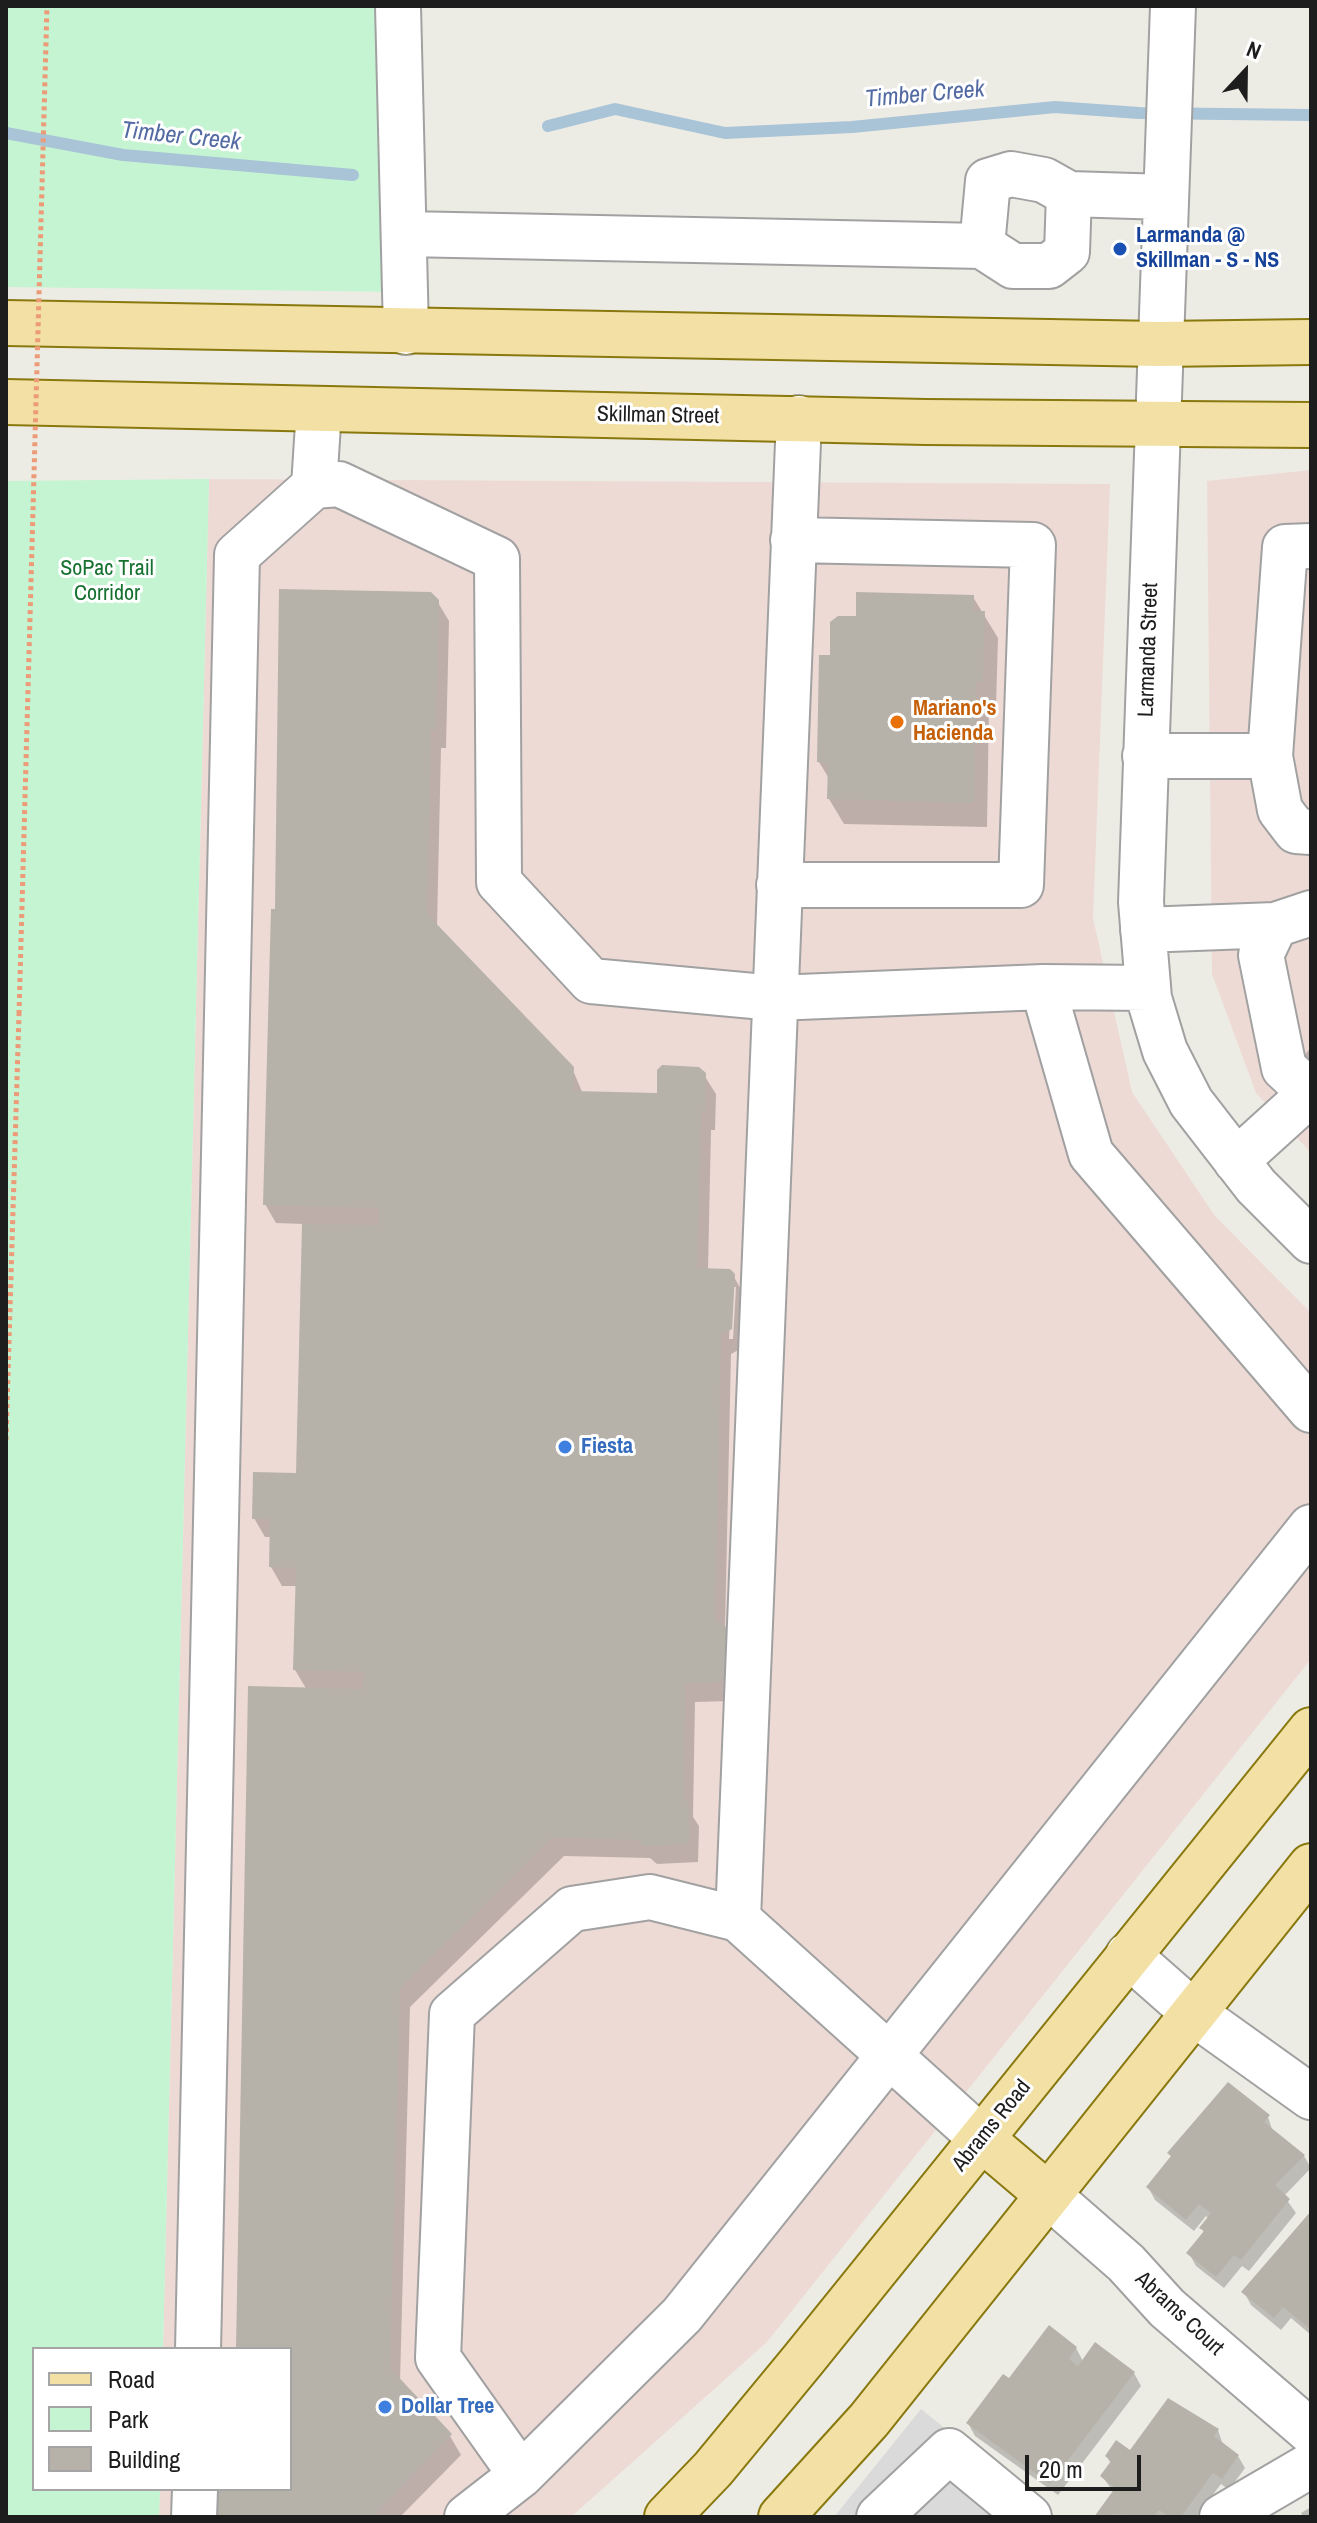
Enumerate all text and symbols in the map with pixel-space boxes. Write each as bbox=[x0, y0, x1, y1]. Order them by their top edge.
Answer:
north arrow bbox=[1205, 32, 1285, 112]
text: N bbox=[1242, 33, 1266, 66]
water label: Timber Creek bbox=[864, 75, 986, 115]
water label: Timber Creek bbox=[120, 116, 242, 158]
place label: Larmanda @ Skillman - S - NS bbox=[1136, 223, 1279, 274]
marker: Larmanda @ Skillman - S - NS bbox=[1111, 240, 1129, 258]
street label: Skillman Street bbox=[597, 402, 719, 430]
park label: SoPac Trail Corridor bbox=[60, 556, 154, 608]
street label: Larmanda Street bbox=[1133, 582, 1165, 718]
place label: Mariano's Hacienda bbox=[913, 696, 996, 748]
marker: Mariano's Hacienda bbox=[888, 713, 906, 731]
place label: Fiesta bbox=[581, 1434, 633, 1460]
marker: Fiesta bbox=[556, 1438, 574, 1456]
street label: Abrams Road bbox=[947, 2075, 1037, 2177]
street label: Abrams Court bbox=[1129, 2266, 1229, 2362]
legend bbox=[32, 2347, 292, 2491]
text: Road bbox=[108, 2363, 155, 2395]
place label: Dollar Tree bbox=[401, 2394, 494, 2420]
marker: Dollar Tree bbox=[376, 2398, 394, 2416]
text: Park bbox=[108, 2403, 148, 2435]
scale bar bbox=[1029, 2439, 1145, 2489]
text: Building bbox=[108, 2443, 180, 2475]
text: 20 m bbox=[1039, 2453, 1083, 2485]

